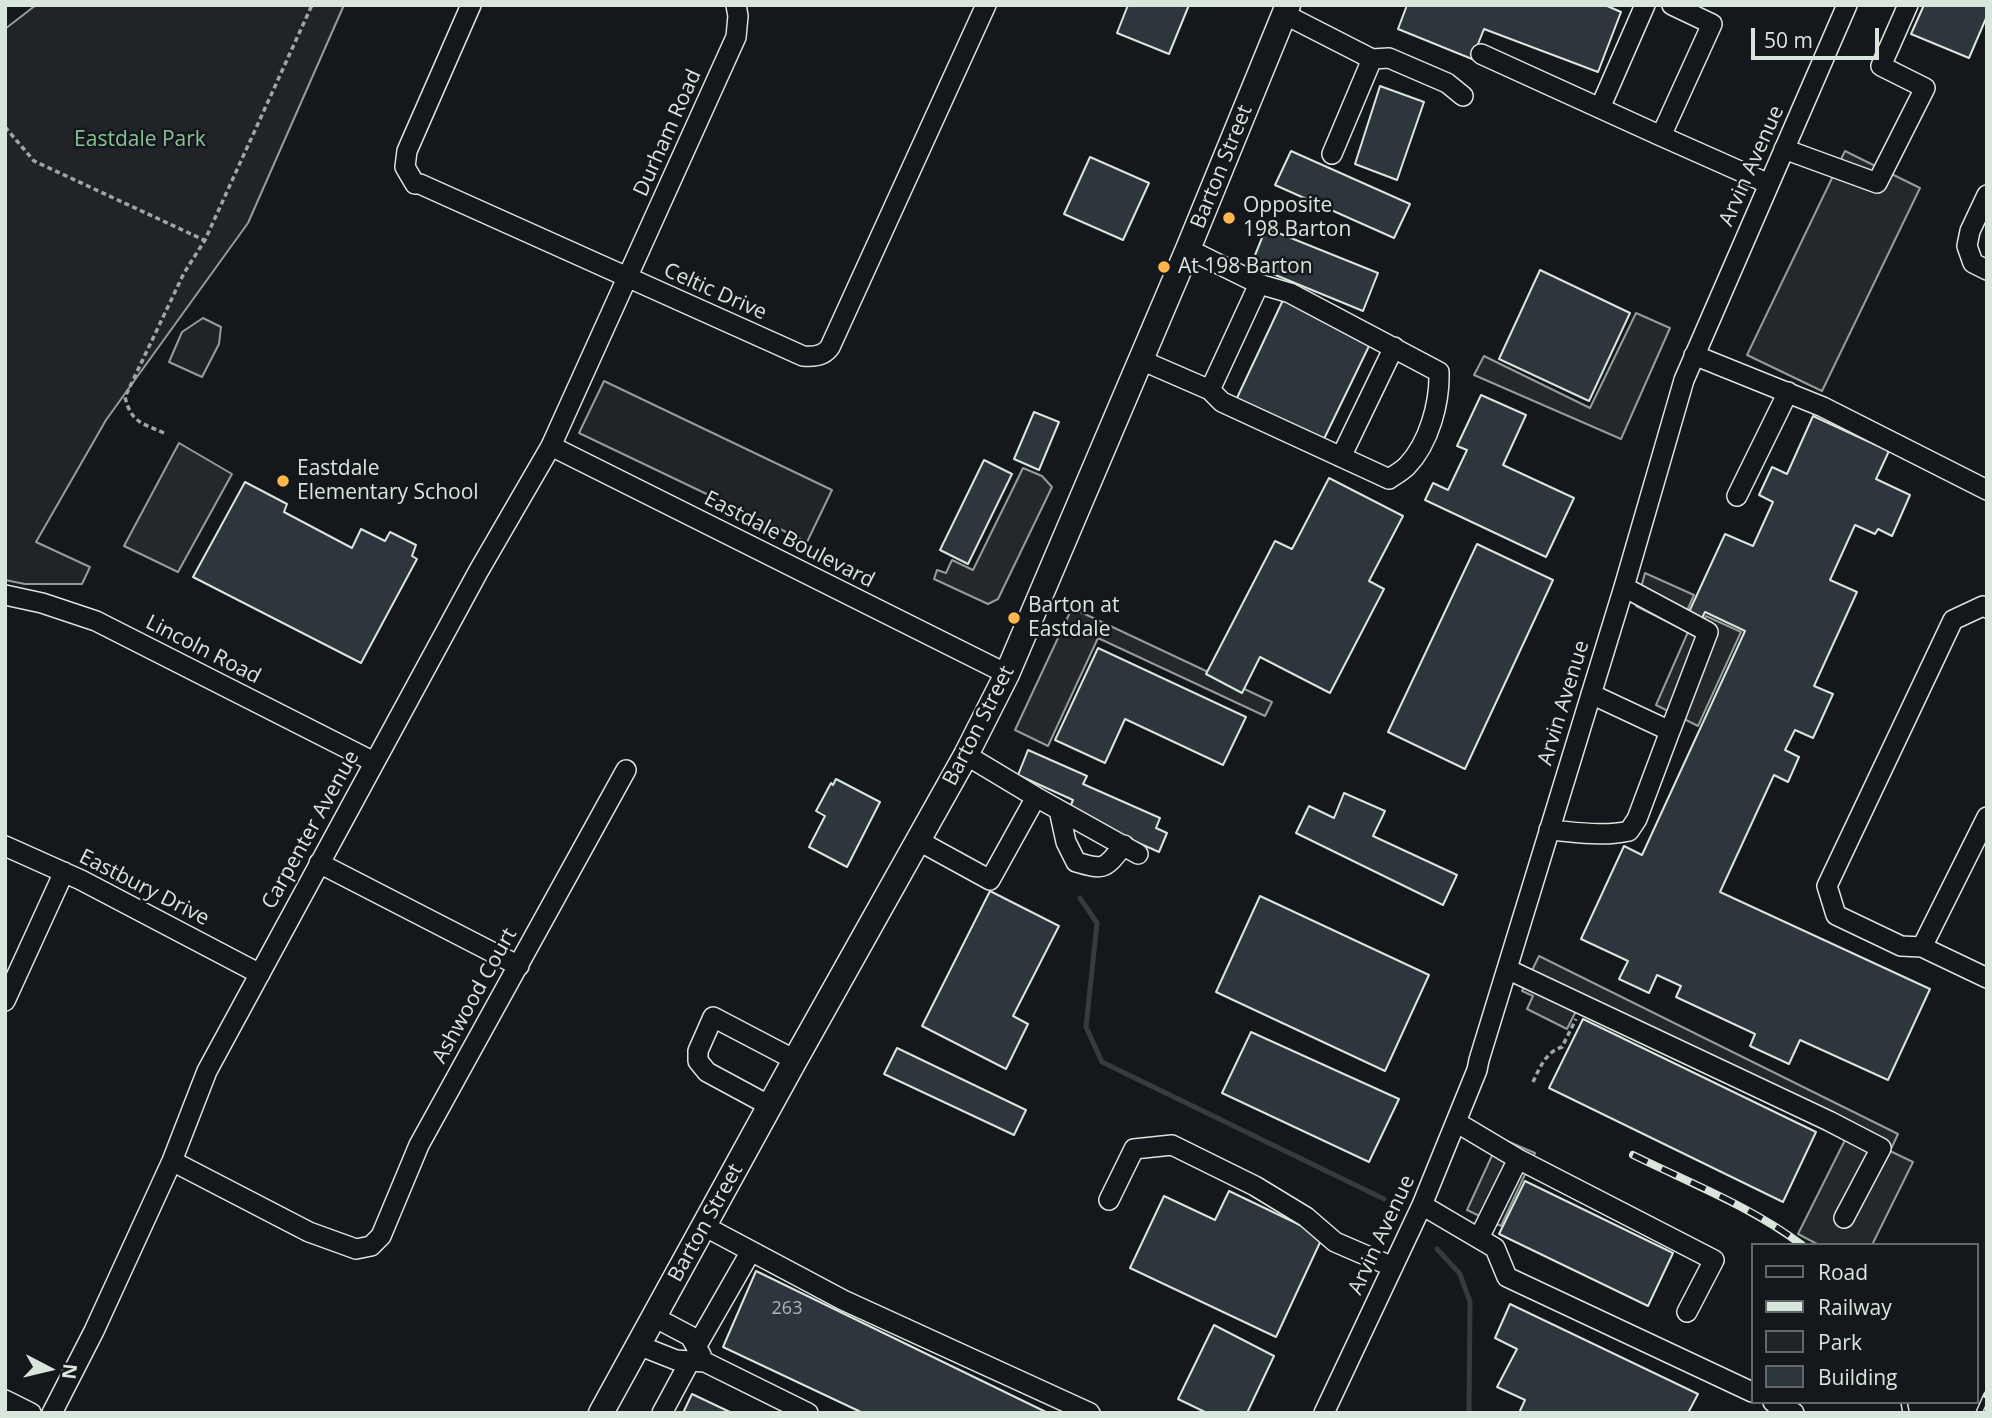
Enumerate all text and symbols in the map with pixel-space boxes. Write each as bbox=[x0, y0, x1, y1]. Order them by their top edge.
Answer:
scale bar bbox=[1754, 14, 1882, 58]
text: 50 m bbox=[1764, 26, 1813, 54]
street label: Durham Road bbox=[629, 66, 707, 200]
street label: Barton Street bbox=[1186, 102, 1258, 232]
street label: Arvin Avenue bbox=[1714, 102, 1790, 230]
park label: Eastdale Park bbox=[74, 127, 206, 153]
place label: Opposite 198 Barton bbox=[1243, 193, 1351, 243]
marker: Opposite 198 Barton bbox=[1221, 210, 1237, 226]
place label: At 198 Barton bbox=[1178, 254, 1313, 280]
street label: Celtic Drive bbox=[660, 258, 770, 326]
marker: At 198 Barton bbox=[1156, 259, 1172, 275]
place label: Eastdale Elementary School bbox=[297, 456, 479, 506]
marker: Eastdale Elementary School bbox=[275, 473, 291, 489]
street label: Eastdale Boulevard bbox=[700, 486, 878, 594]
place label: Barton at Eastdale bbox=[1028, 593, 1119, 643]
street label: Lincoln Road bbox=[141, 610, 265, 690]
marker: Barton at Eastdale bbox=[1006, 610, 1022, 626]
street label: Arvin Avenue bbox=[1533, 638, 1595, 768]
street label: Barton Street bbox=[938, 662, 1020, 790]
street label: Carpenter Avenue bbox=[257, 746, 365, 914]
street label: Eastbury Drive bbox=[75, 844, 213, 932]
street label: Ashwood Court bbox=[427, 924, 523, 1068]
street label: Barton Street bbox=[663, 1160, 749, 1286]
street label: Arvin Avenue bbox=[1343, 1171, 1421, 1299]
legend bbox=[1750, 1243, 1978, 1404]
text: Road bbox=[1818, 1258, 1868, 1286]
text: Railway bbox=[1818, 1293, 1892, 1321]
house number: 263 bbox=[772, 1298, 802, 1320]
text: Park bbox=[1818, 1328, 1862, 1356]
north arrow bbox=[14, 1334, 84, 1404]
text: N bbox=[56, 1362, 84, 1381]
text: Building bbox=[1818, 1363, 1897, 1391]

